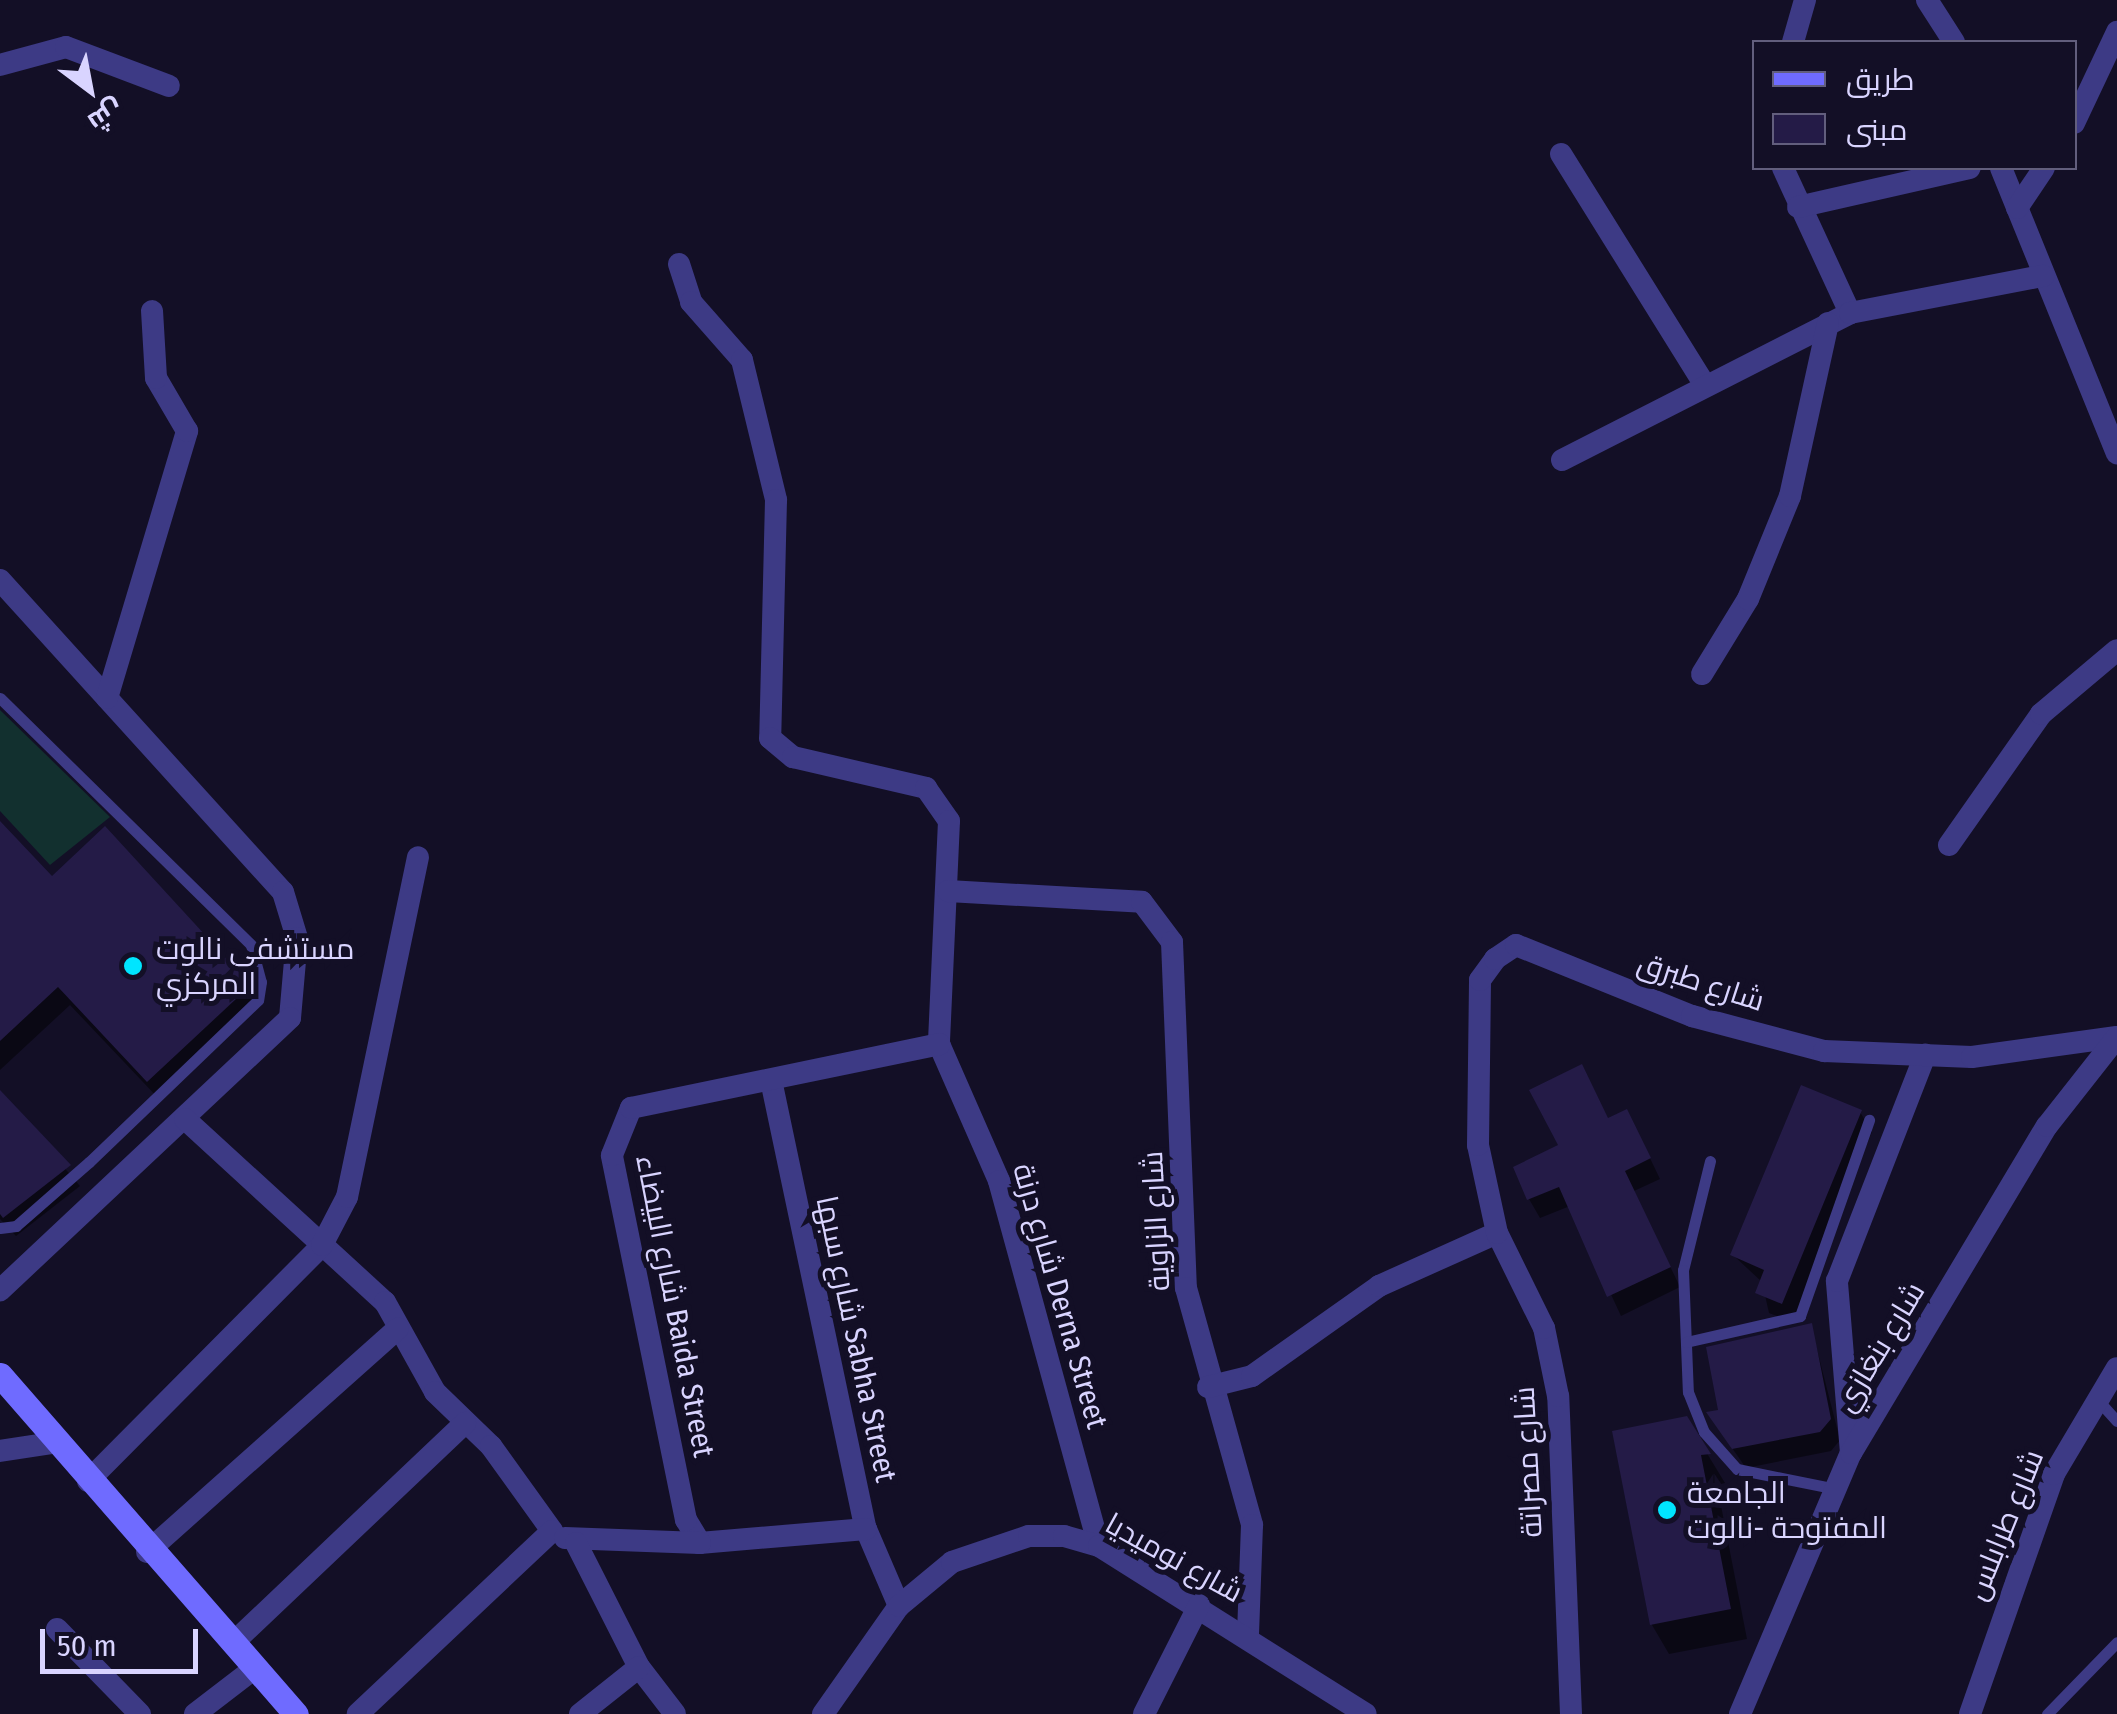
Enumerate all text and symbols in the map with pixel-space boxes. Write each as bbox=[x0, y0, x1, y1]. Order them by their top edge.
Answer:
north arrow bbox=[40, 40, 140, 140]
legend bbox=[1752, 40, 2077, 170]
text: طريق bbox=[1846, 62, 1915, 98]
text: ش bbox=[82, 92, 130, 139]
text: مبنى bbox=[1846, 112, 1907, 148]
place label: مستشفى نالوت المركزي bbox=[156, 931, 355, 1002]
street label: شارع طبرق bbox=[1633, 945, 1769, 1019]
marker: مستشفى نالوت المركزي bbox=[120, 953, 146, 979]
street label: شارع الزاوية bbox=[1134, 1150, 1178, 1292]
street label: شارع البيضاء Baida Street bbox=[628, 1152, 722, 1460]
street label: شارع درنة Derna Street bbox=[1005, 1159, 1115, 1433]
street label: شارع سبها Sabha Street bbox=[808, 1193, 904, 1485]
street label: شارع بنغازي bbox=[1827, 1276, 1933, 1418]
street label: شارع مصراتة bbox=[1506, 1385, 1550, 1539]
street label: شارع طرابلس bbox=[1959, 1444, 2051, 1606]
place label: الجامعة المفتوحة -نالوت bbox=[1687, 1475, 1887, 1546]
marker: الجامعة المفتوحة -نالوت bbox=[1656, 1499, 1678, 1521]
street label: شارع نوميديا bbox=[1099, 1506, 1249, 1610]
scale bar bbox=[45, 1609, 202, 1671]
text: 50 m bbox=[57, 1628, 117, 1664]

